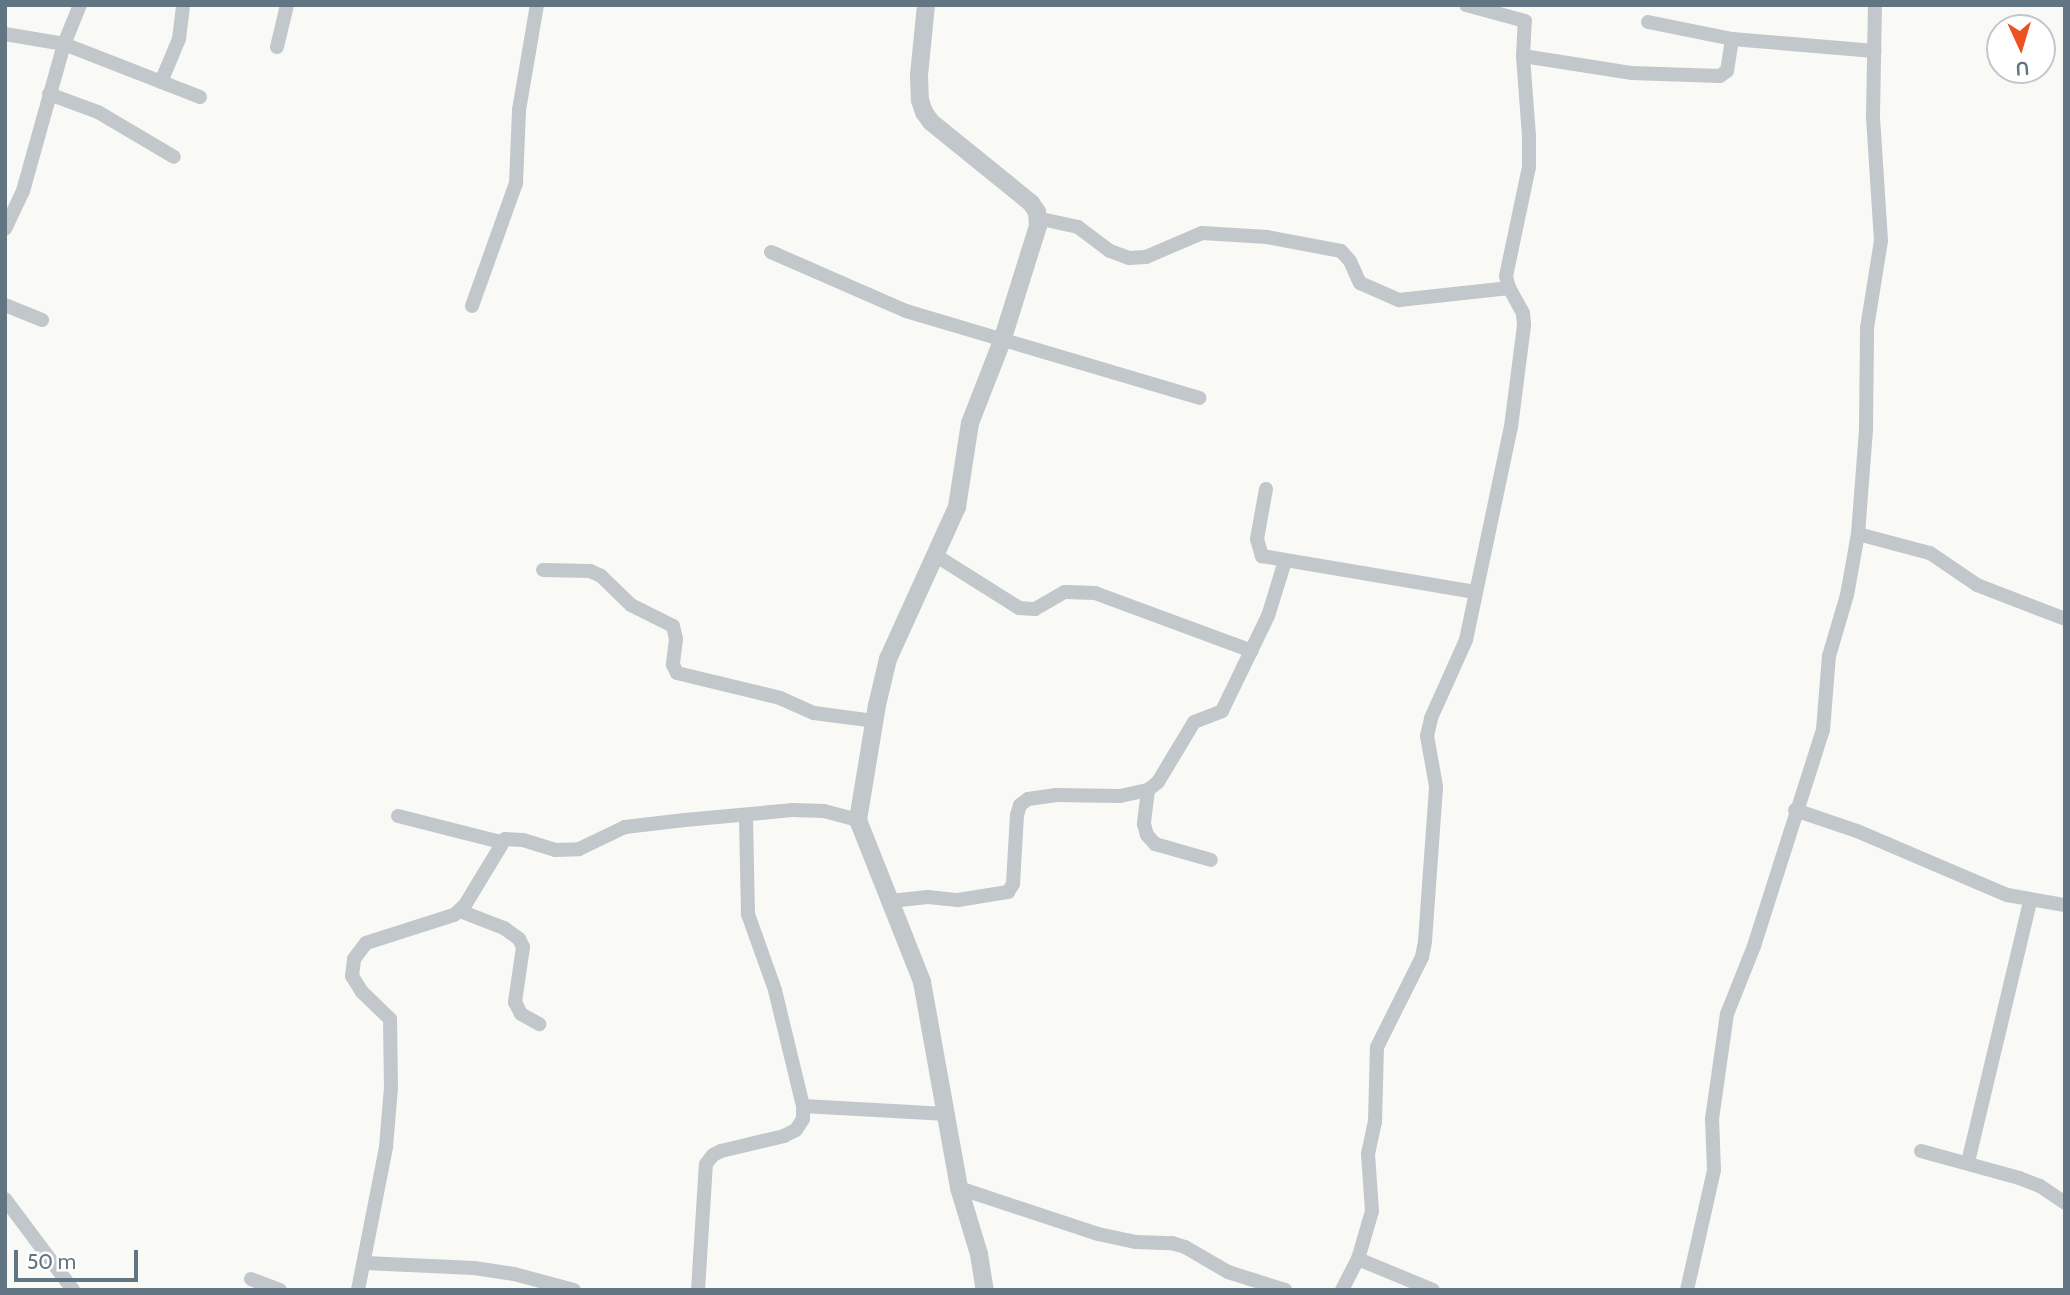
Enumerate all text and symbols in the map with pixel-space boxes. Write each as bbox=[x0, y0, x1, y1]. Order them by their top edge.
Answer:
north arrow bbox=[1986, 14, 2056, 84]
text: U bbox=[2015, 57, 2030, 80]
scale bar bbox=[18, 1236, 142, 1280]
text: 50 m bbox=[27, 1249, 76, 1274]

